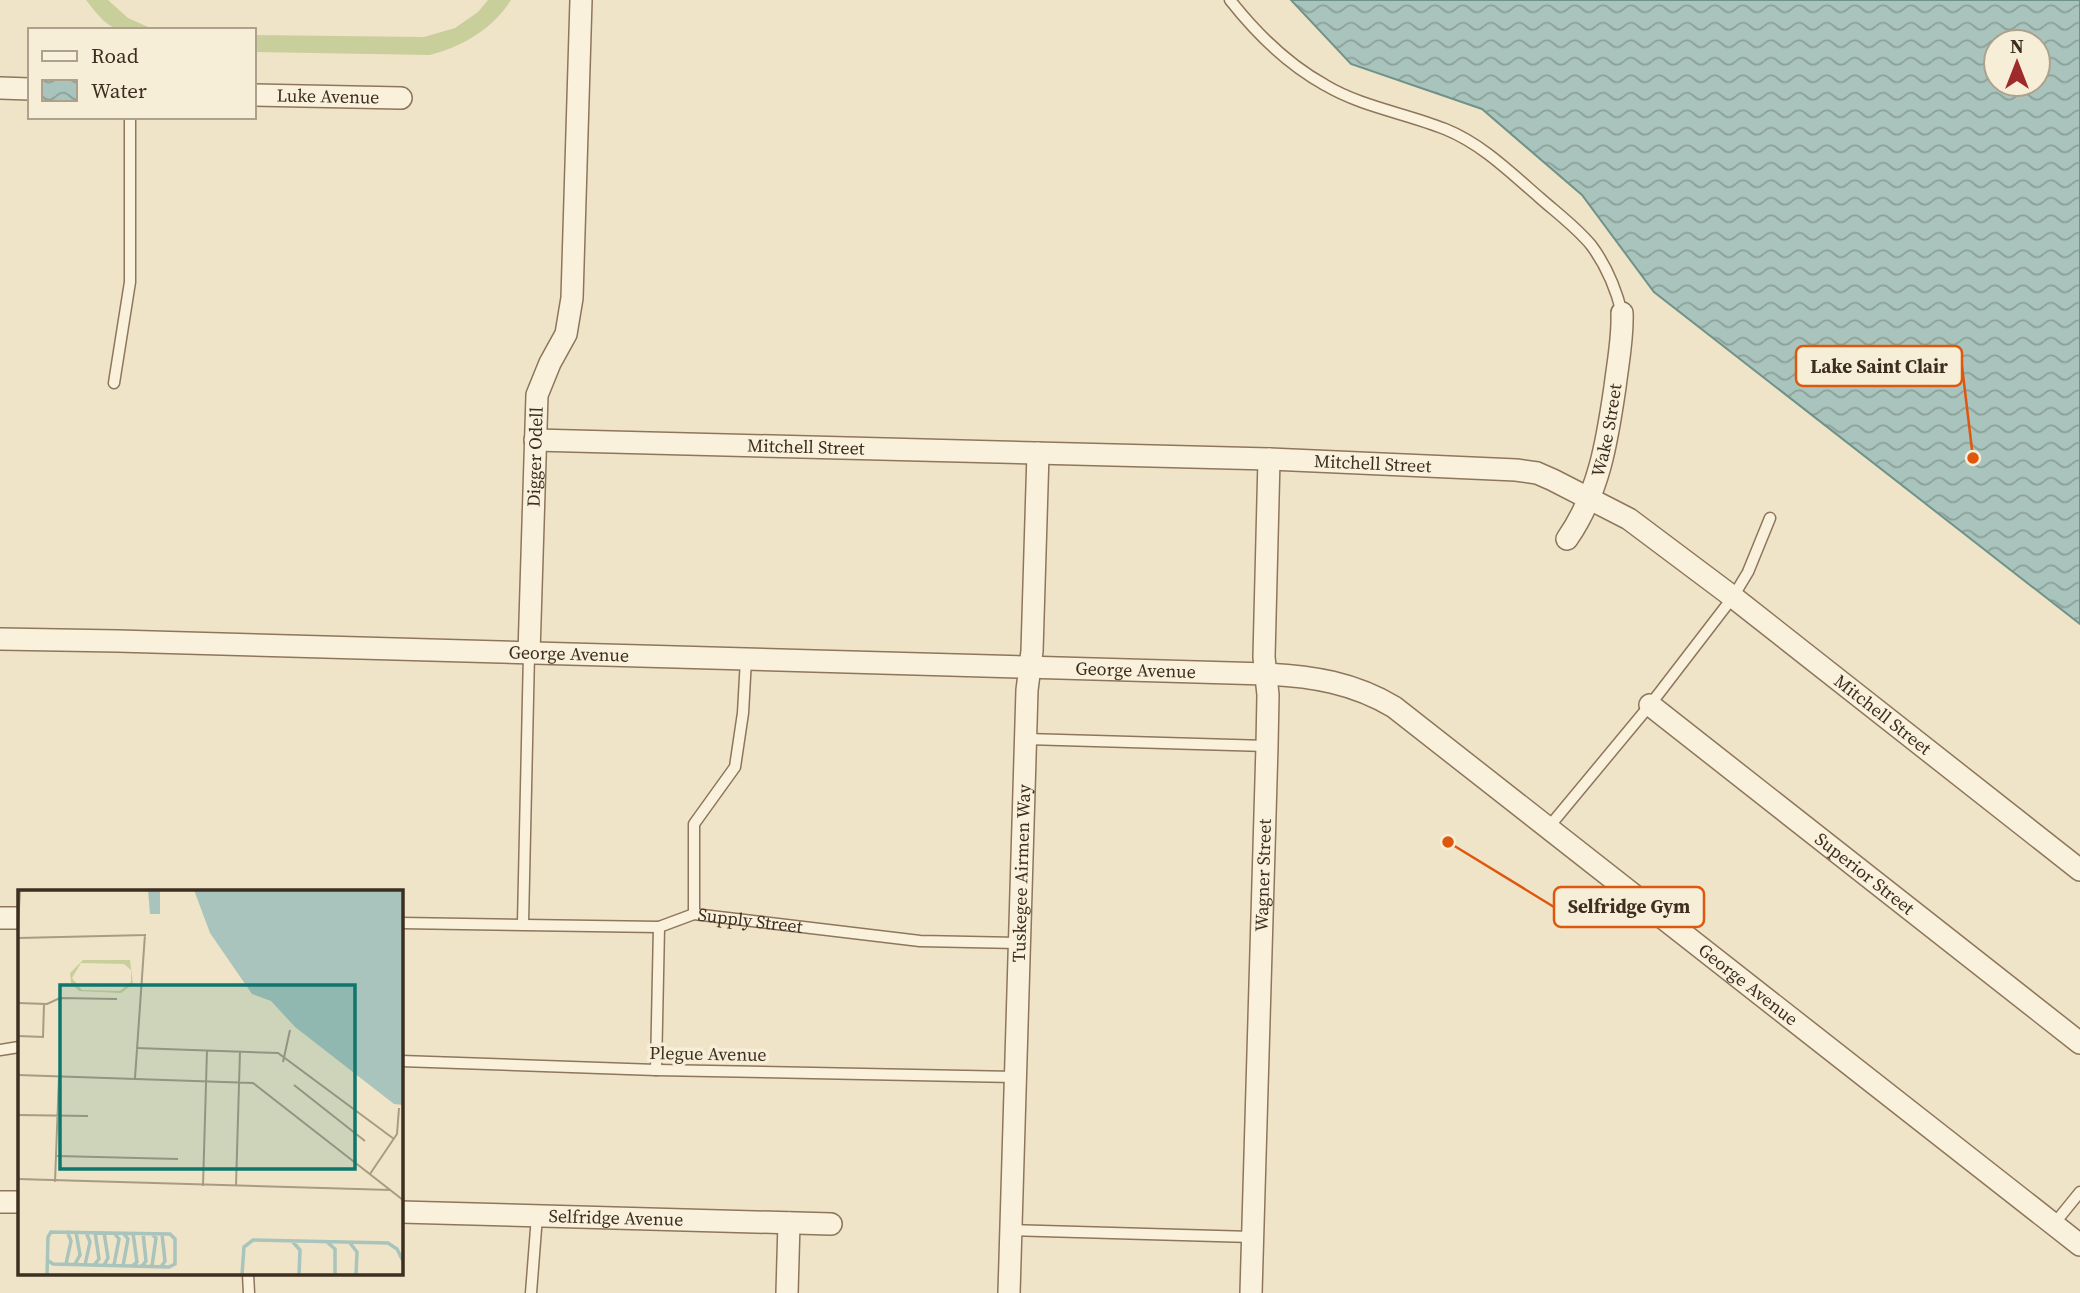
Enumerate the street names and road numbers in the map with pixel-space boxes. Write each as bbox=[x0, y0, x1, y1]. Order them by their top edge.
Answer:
street label: Luke Avenue bbox=[276, 82, 380, 110]
street label: Wake Street bbox=[1585, 382, 1627, 480]
street label: Digger Odell bbox=[521, 407, 549, 508]
street label: Mitchell Street bbox=[747, 432, 865, 461]
street label: Mitchell Street bbox=[1313, 448, 1432, 478]
street label: George Avenue bbox=[508, 639, 629, 668]
street label: George Avenue bbox=[1075, 656, 1196, 684]
street label: Mitchell Street bbox=[1829, 668, 1937, 761]
street label: Tuskegee Airmen Way bbox=[1006, 783, 1036, 963]
street label: Wagner Street bbox=[1249, 818, 1277, 932]
street label: Superior Street bbox=[1810, 826, 1920, 920]
street label: Supply Street bbox=[697, 902, 804, 939]
street label: George Avenue bbox=[1693, 937, 1803, 1031]
street label: Plegue Avenue bbox=[649, 1040, 767, 1067]
street label: Selfridge Avenue bbox=[548, 1203, 684, 1232]

